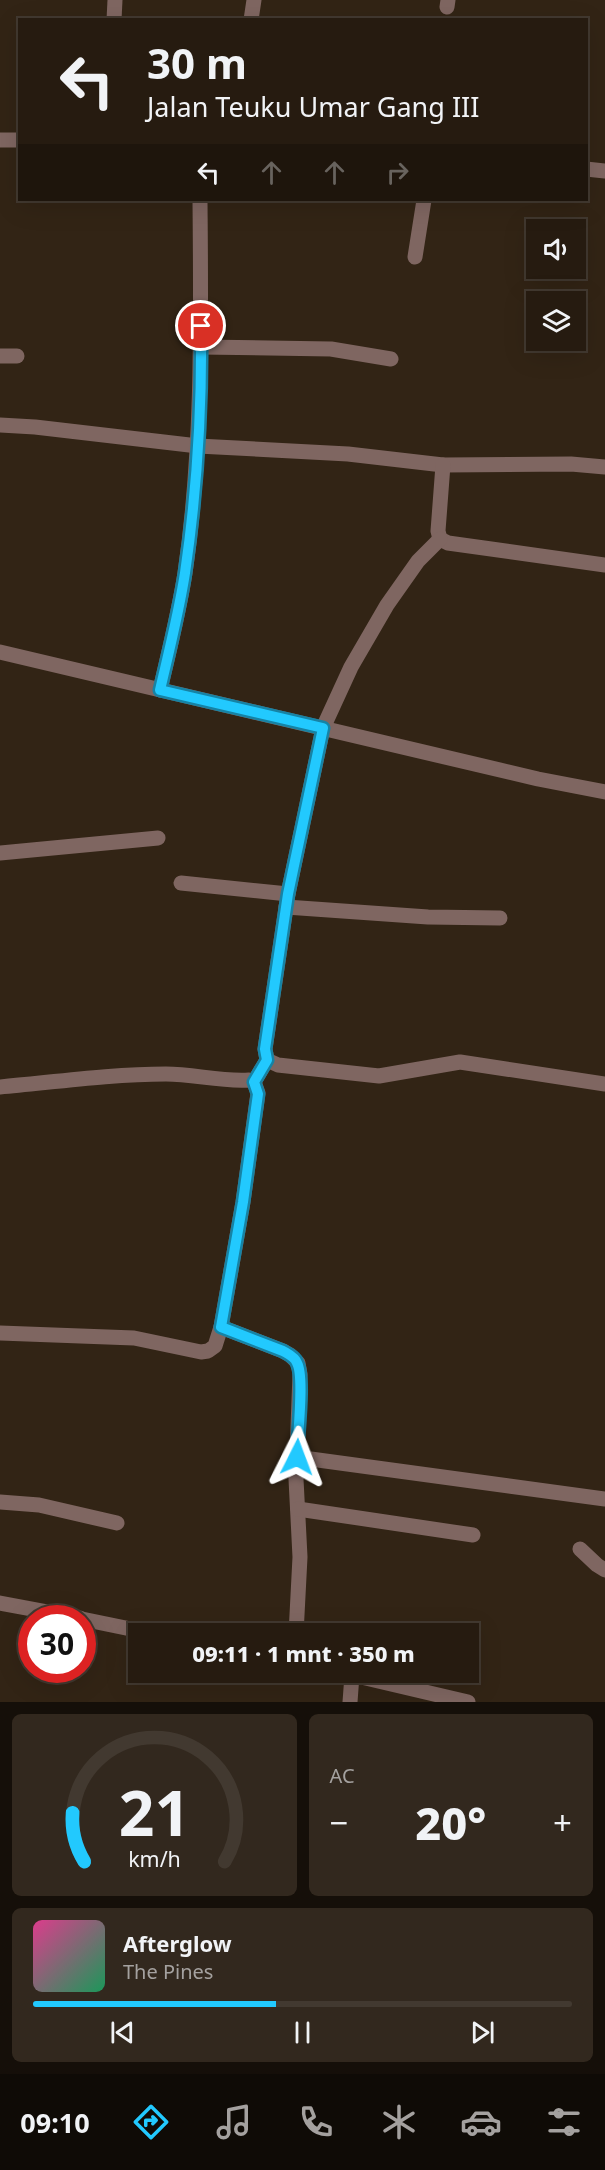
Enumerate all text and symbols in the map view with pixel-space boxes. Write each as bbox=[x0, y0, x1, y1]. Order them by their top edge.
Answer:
text: 30 m bbox=[147, 34, 247, 91]
icon: left bbox=[48, 42, 126, 120]
text: Jalan Teuku Umar Gang III bbox=[147, 88, 479, 125]
icon: left bbox=[192, 156, 225, 189]
icon: ahead bbox=[255, 156, 288, 189]
icon: ahead bbox=[318, 156, 351, 189]
icon: right bbox=[381, 156, 414, 189]
map controls bbox=[526, 219, 586, 351]
button: sound bbox=[526, 219, 586, 279]
button: layers bbox=[526, 291, 586, 351]
pin bbox=[175, 300, 226, 351]
icon: arrive bbox=[184, 309, 217, 342]
position arrow bbox=[265, 1425, 329, 1489]
speed limit sign: 30 bbox=[18, 1605, 96, 1683]
text: 09:11 · 1 mnt · 350 m bbox=[192, 1638, 415, 1668]
text: AC bbox=[330, 1762, 355, 1789]
text: 21 bbox=[119, 1769, 190, 1854]
text: 20° bbox=[415, 1792, 486, 1853]
text: − bbox=[330, 1800, 348, 1845]
text: + bbox=[553, 1800, 572, 1845]
text: km/h bbox=[128, 1844, 181, 1873]
text: Afterglow bbox=[123, 1928, 232, 1958]
text: The Pines bbox=[123, 1958, 213, 1985]
icon: previous bbox=[106, 2016, 139, 2049]
icon: pause bbox=[286, 2016, 319, 2049]
icon: next bbox=[466, 2016, 499, 2049]
icon: directions bbox=[130, 2101, 172, 2143]
icon: music bbox=[213, 2101, 255, 2143]
icon: phone bbox=[295, 2101, 337, 2143]
icon: climate bbox=[378, 2101, 420, 2143]
icon: car bbox=[460, 2101, 502, 2143]
icon: filters bbox=[543, 2101, 585, 2143]
text: 09:10 bbox=[20, 2104, 90, 2141]

